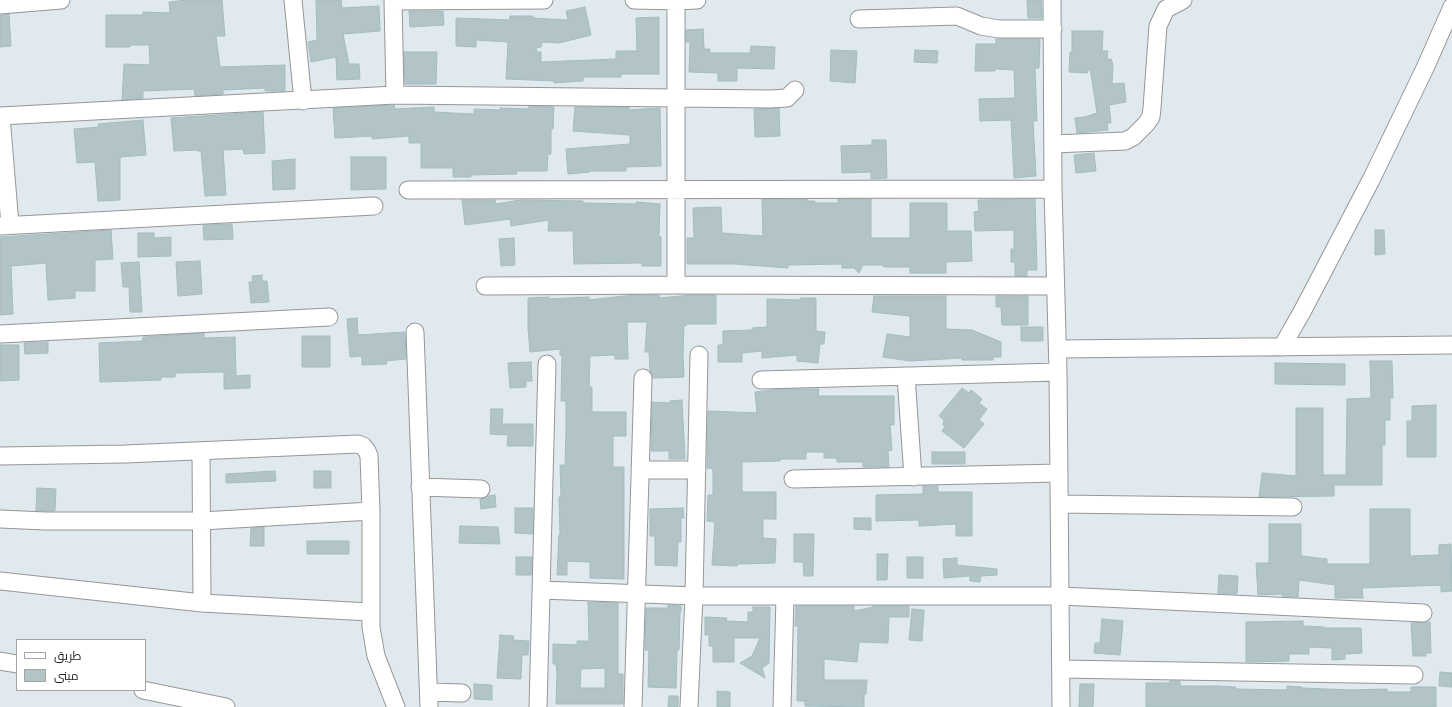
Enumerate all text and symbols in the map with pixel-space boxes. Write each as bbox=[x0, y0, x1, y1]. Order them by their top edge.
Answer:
legend bbox=[16, 639, 146, 691]
text: طريق bbox=[54, 648, 81, 664]
text: مبنى bbox=[54, 668, 79, 684]

